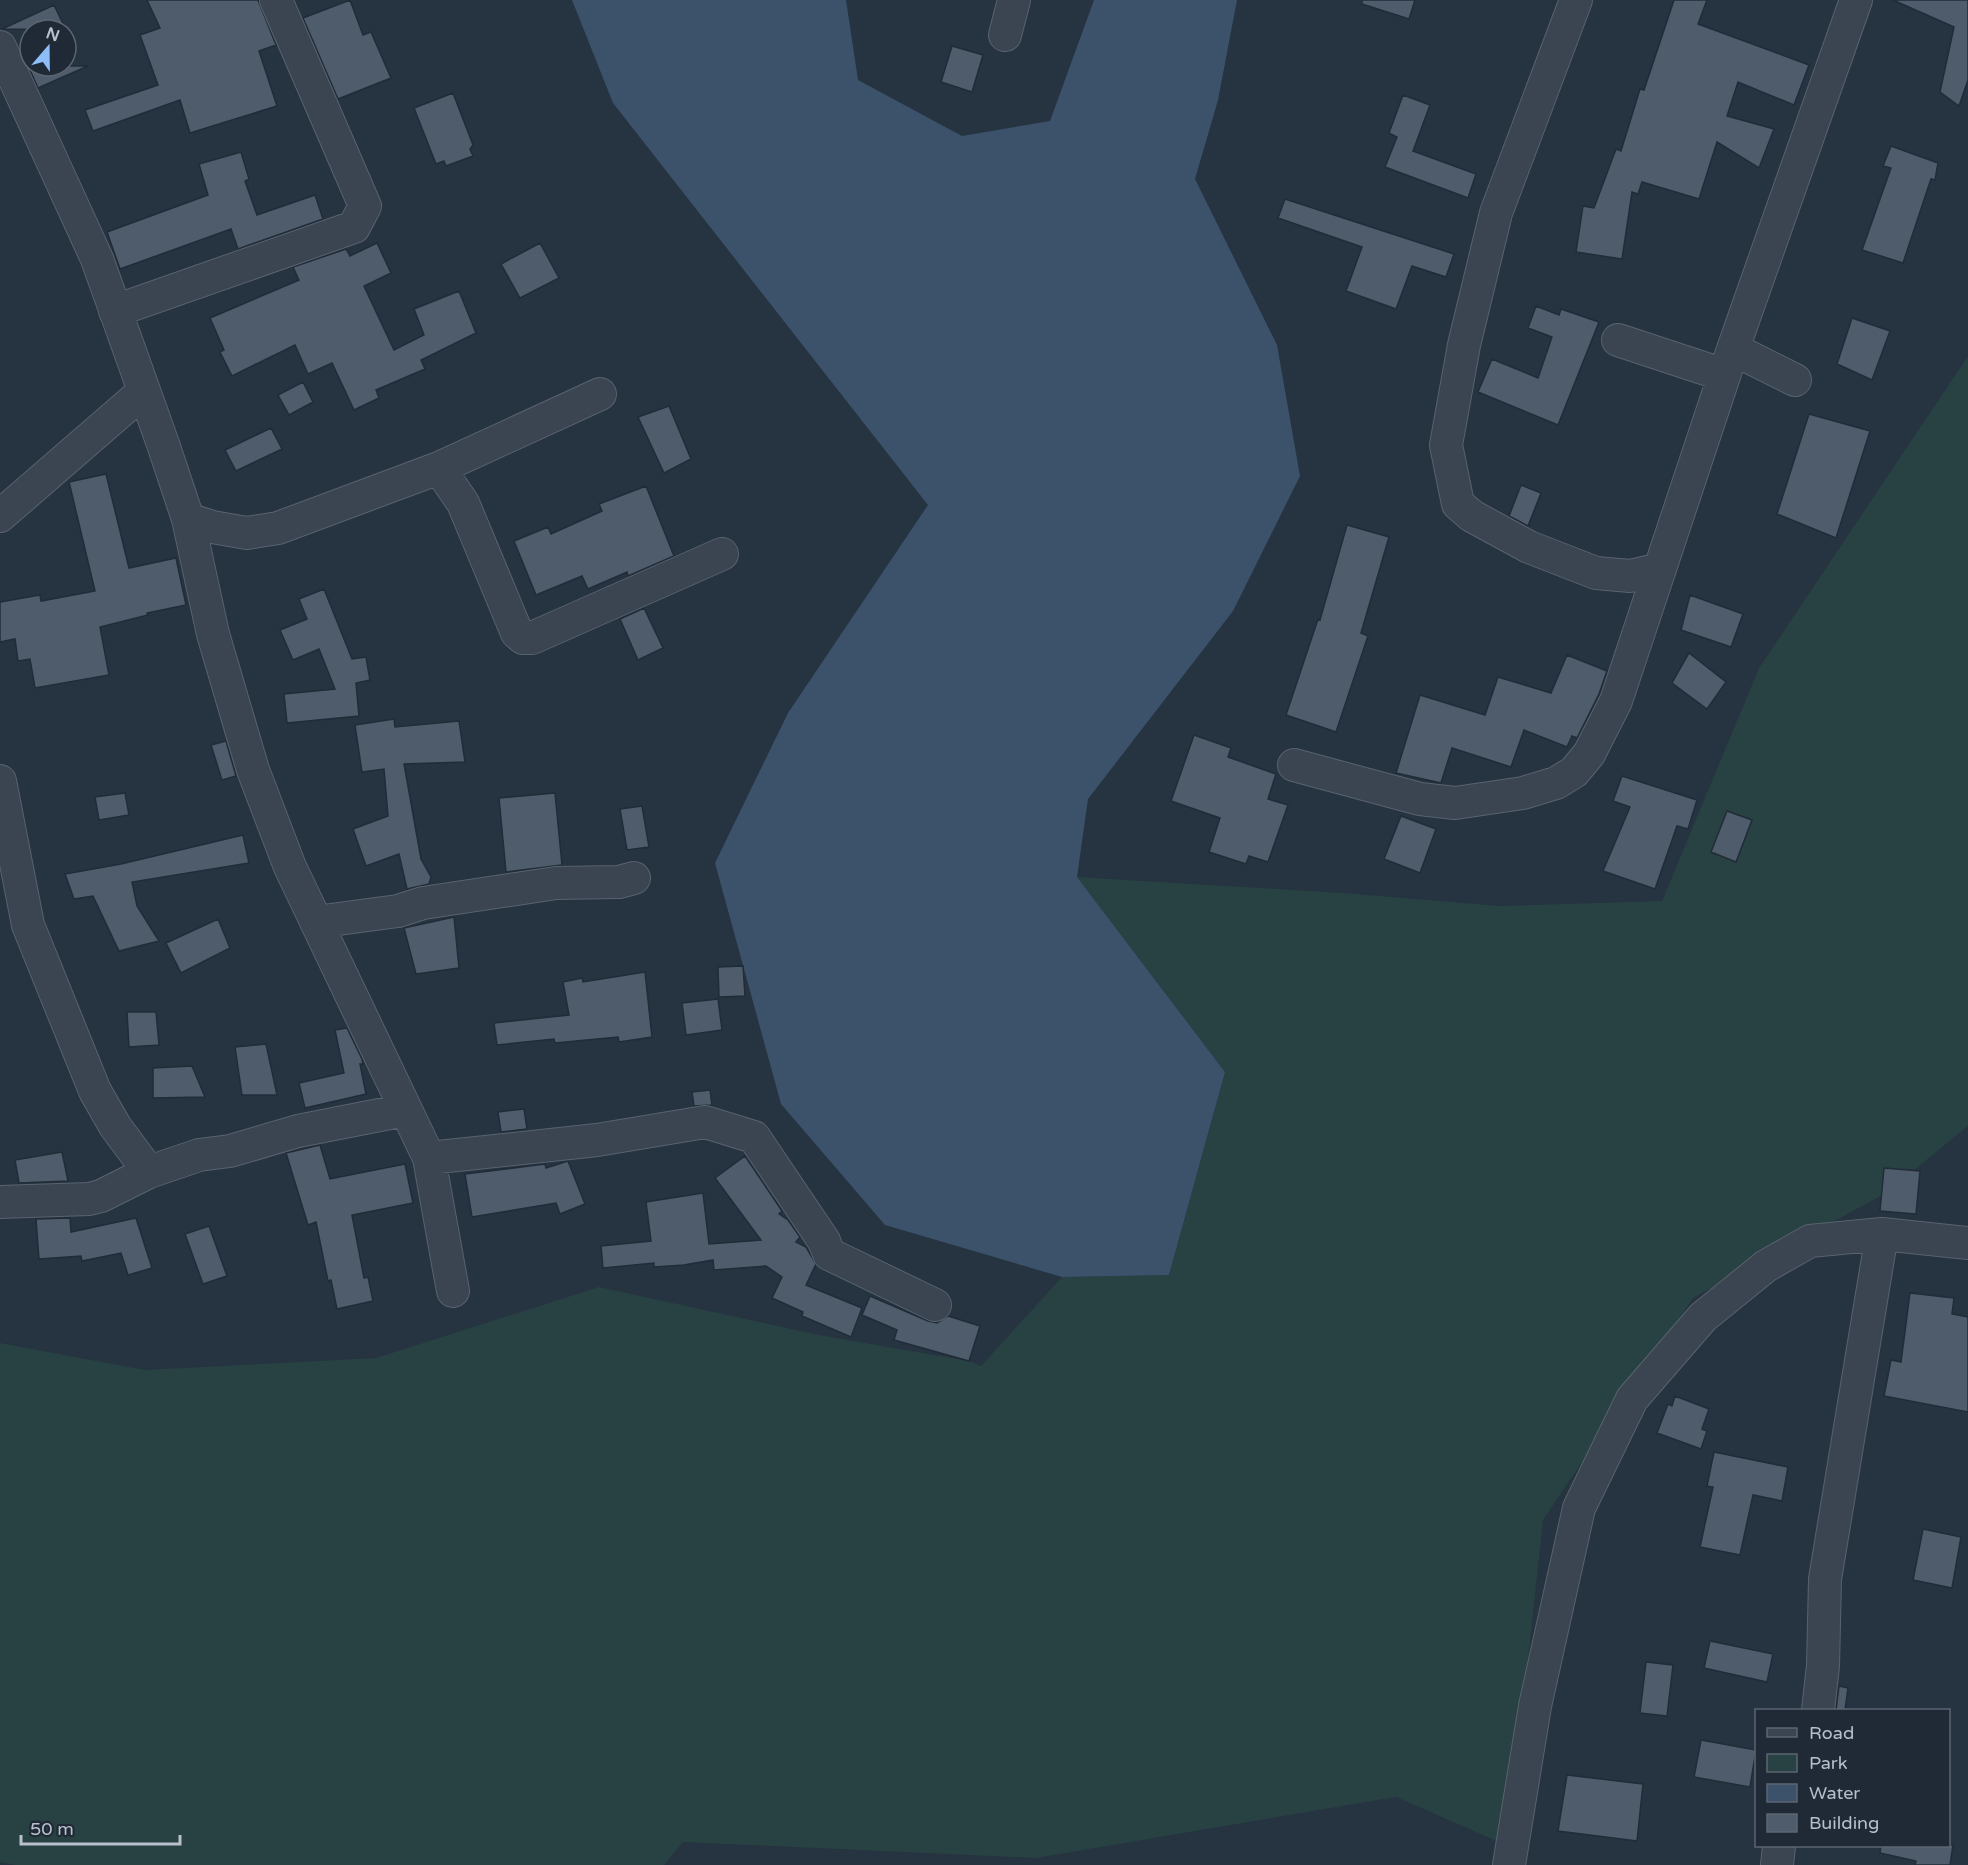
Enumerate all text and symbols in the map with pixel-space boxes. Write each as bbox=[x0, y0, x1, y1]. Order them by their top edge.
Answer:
north arrow bbox=[18, 18, 78, 78]
text: N bbox=[43, 23, 62, 46]
legend bbox=[1755, 1709, 1950, 1847]
text: Road bbox=[1809, 1722, 1854, 1744]
text: Park bbox=[1809, 1752, 1848, 1774]
text: Water bbox=[1809, 1782, 1860, 1804]
scale bar bbox=[21, 1808, 180, 1846]
text: Building bbox=[1809, 1812, 1879, 1834]
text: 50 m bbox=[30, 1818, 74, 1840]

